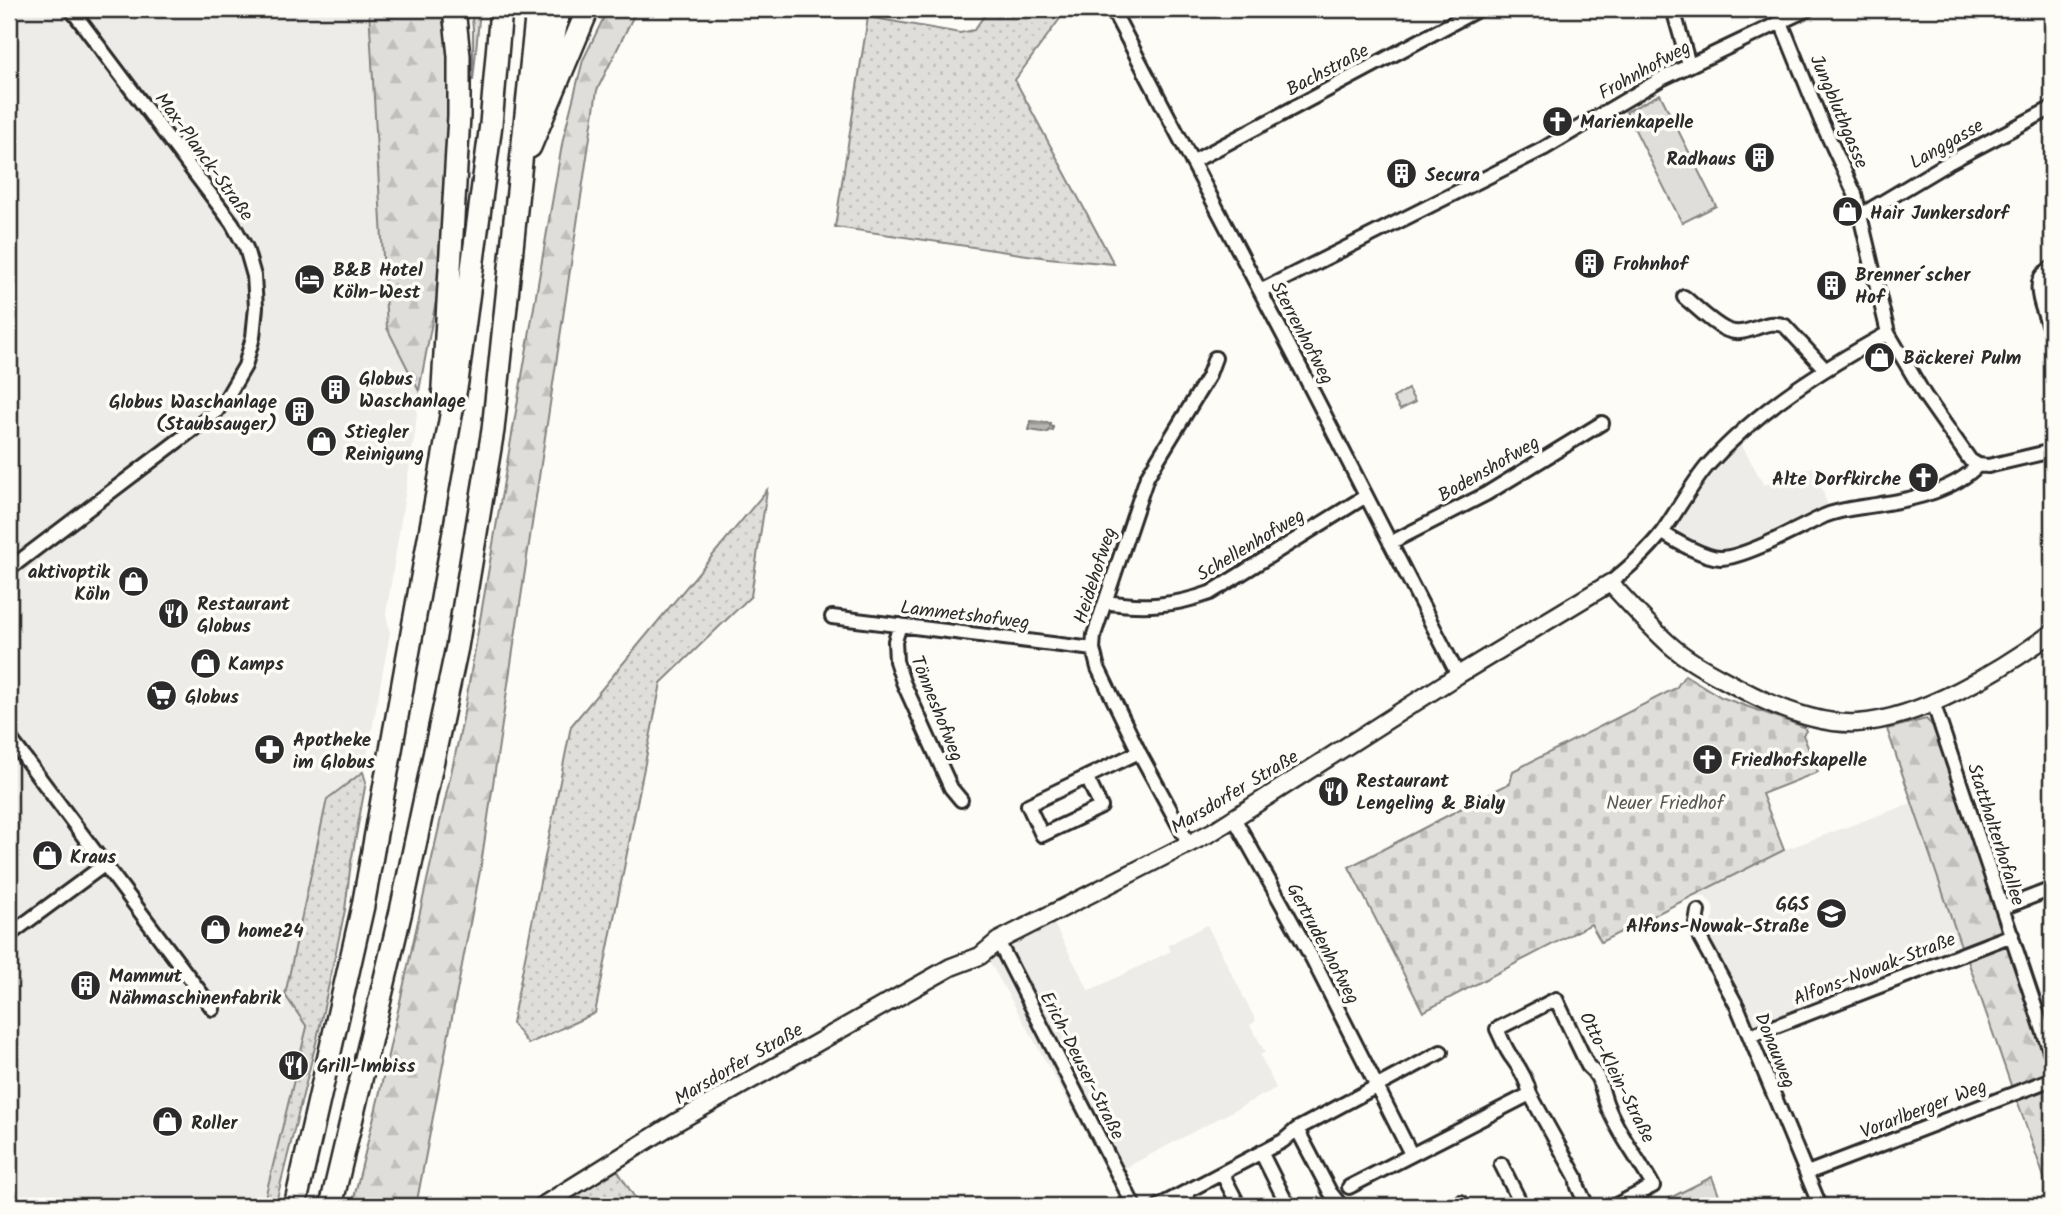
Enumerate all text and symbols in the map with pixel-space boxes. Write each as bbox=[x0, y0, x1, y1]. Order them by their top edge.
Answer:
street label: Frohnhofweg bbox=[1593, 33, 1697, 108]
street label: Bachstraße bbox=[1281, 36, 1375, 105]
street label: Jungbluthgasse bbox=[1801, 50, 1876, 174]
street label: Max-Planck-Straße bbox=[146, 86, 261, 228]
church icon: Marienkapelle bbox=[1540, 104, 1574, 138]
place label: Marienkapelle bbox=[1580, 108, 1694, 138]
street label: Langgasse bbox=[1904, 111, 1990, 178]
building icon: Radhaus bbox=[1742, 141, 1776, 175]
place label: Radhaus bbox=[1666, 145, 1736, 175]
building icon: Secura bbox=[1385, 157, 1419, 191]
place label: Secura bbox=[1425, 161, 1480, 191]
shop icon: Hair Junkersdorf bbox=[1830, 195, 1864, 229]
place label: Hair Junkersdorf bbox=[1870, 199, 2010, 229]
building icon: Frohnhof bbox=[1573, 246, 1607, 280]
place label: Frohnhof bbox=[1613, 250, 1689, 280]
place label: B&B Hotel Köln-West bbox=[333, 256, 424, 308]
place label: Brenner´scher Hof bbox=[1855, 261, 1971, 313]
hotel icon: B&B Hotel Köln-West bbox=[293, 263, 327, 297]
building icon: Brenner´scher Hof bbox=[1815, 268, 1849, 302]
street label: Sterrenhofweg bbox=[1261, 276, 1341, 390]
shop icon: Bäckerei Pulm bbox=[1863, 340, 1897, 374]
place label: Bäckerei Pulm bbox=[1903, 344, 2021, 374]
place label: Globus Waschanlage bbox=[359, 365, 466, 417]
building icon: Globus Waschanlage bbox=[319, 372, 353, 406]
place label: Globus Waschanlage (Staubsauger) bbox=[109, 388, 277, 440]
building icon: Globus Waschanlage (Staubsauger) bbox=[283, 395, 317, 429]
place label: Stiegler Reinigung bbox=[345, 418, 424, 470]
shop icon: Stiegler Reinigung bbox=[305, 425, 339, 459]
street label: Bodenshofweg bbox=[1432, 428, 1546, 511]
church icon: Alte Dorfkirche bbox=[1907, 461, 1941, 495]
place label: Alte Dorfkirche bbox=[1772, 465, 1901, 495]
street label: Schellenhofweg bbox=[1191, 502, 1311, 590]
street label: Heidehofweg bbox=[1066, 523, 1126, 628]
place label: aktivoptik Köln bbox=[28, 558, 111, 610]
shop icon: aktivoptik Köln bbox=[116, 565, 150, 599]
place label: Restaurant Globus bbox=[197, 590, 290, 642]
street label: Lammetshofweg bbox=[898, 593, 1031, 639]
restaurant icon: Restaurant Globus bbox=[157, 597, 191, 631]
shop icon: Kamps bbox=[188, 646, 222, 680]
place label: Kamps bbox=[228, 650, 284, 680]
street label: Tönneshofweg bbox=[901, 651, 971, 766]
supermarket icon: Globus bbox=[145, 679, 179, 713]
place label: Globus bbox=[185, 683, 239, 713]
place label: Apotheke im Globus bbox=[293, 726, 375, 778]
pharmacy icon: Apotheke im Globus bbox=[253, 733, 287, 767]
street label: Marsdorfer Straße bbox=[1165, 742, 1305, 843]
church icon: Friedhofskapelle bbox=[1691, 742, 1725, 776]
place label: Friedhofskapelle bbox=[1731, 746, 1867, 776]
street label: Statthalterhofallee bbox=[1958, 759, 2032, 910]
place label: Restaurant Lengeling & Bialy bbox=[1356, 767, 1505, 819]
restaurant icon: Restaurant Lengeling & Bialy bbox=[1316, 774, 1350, 808]
park label: Neuer Friedhof bbox=[1606, 789, 1726, 819]
shop icon: Kraus bbox=[30, 839, 64, 873]
place label: Kraus bbox=[70, 843, 116, 873]
street label: Gertrudenhofweg bbox=[1278, 878, 1367, 1010]
place label: GGS Alfons-Nowak-Straße bbox=[1626, 890, 1809, 942]
school or university icon: GGS Alfons-Nowak-Straße bbox=[1815, 897, 1849, 931]
shop icon: home24 bbox=[198, 913, 232, 947]
place label: home24 bbox=[238, 917, 304, 947]
street label: Alfons-Nowak-Straße bbox=[1789, 925, 1961, 1015]
place label: Mammut Nähmaschinenfabrik bbox=[109, 962, 281, 1014]
building icon: Mammut Nähmaschinenfabrik bbox=[69, 969, 103, 1003]
street label: Erich-Deuser-Straße bbox=[1031, 986, 1132, 1146]
street label: Otto-Klein-Straße bbox=[1570, 1007, 1662, 1149]
street label: Donauweg bbox=[1745, 1008, 1803, 1093]
street label: Marsdorfer Straße bbox=[669, 1015, 809, 1114]
restaurant icon: Grill-Imbiss bbox=[277, 1048, 311, 1082]
place label: Grill-Imbiss bbox=[317, 1052, 415, 1082]
street label: Vorarlberger Weg bbox=[1856, 1072, 1991, 1148]
shop icon: Roller bbox=[151, 1105, 185, 1139]
place label: Roller bbox=[191, 1109, 238, 1139]

